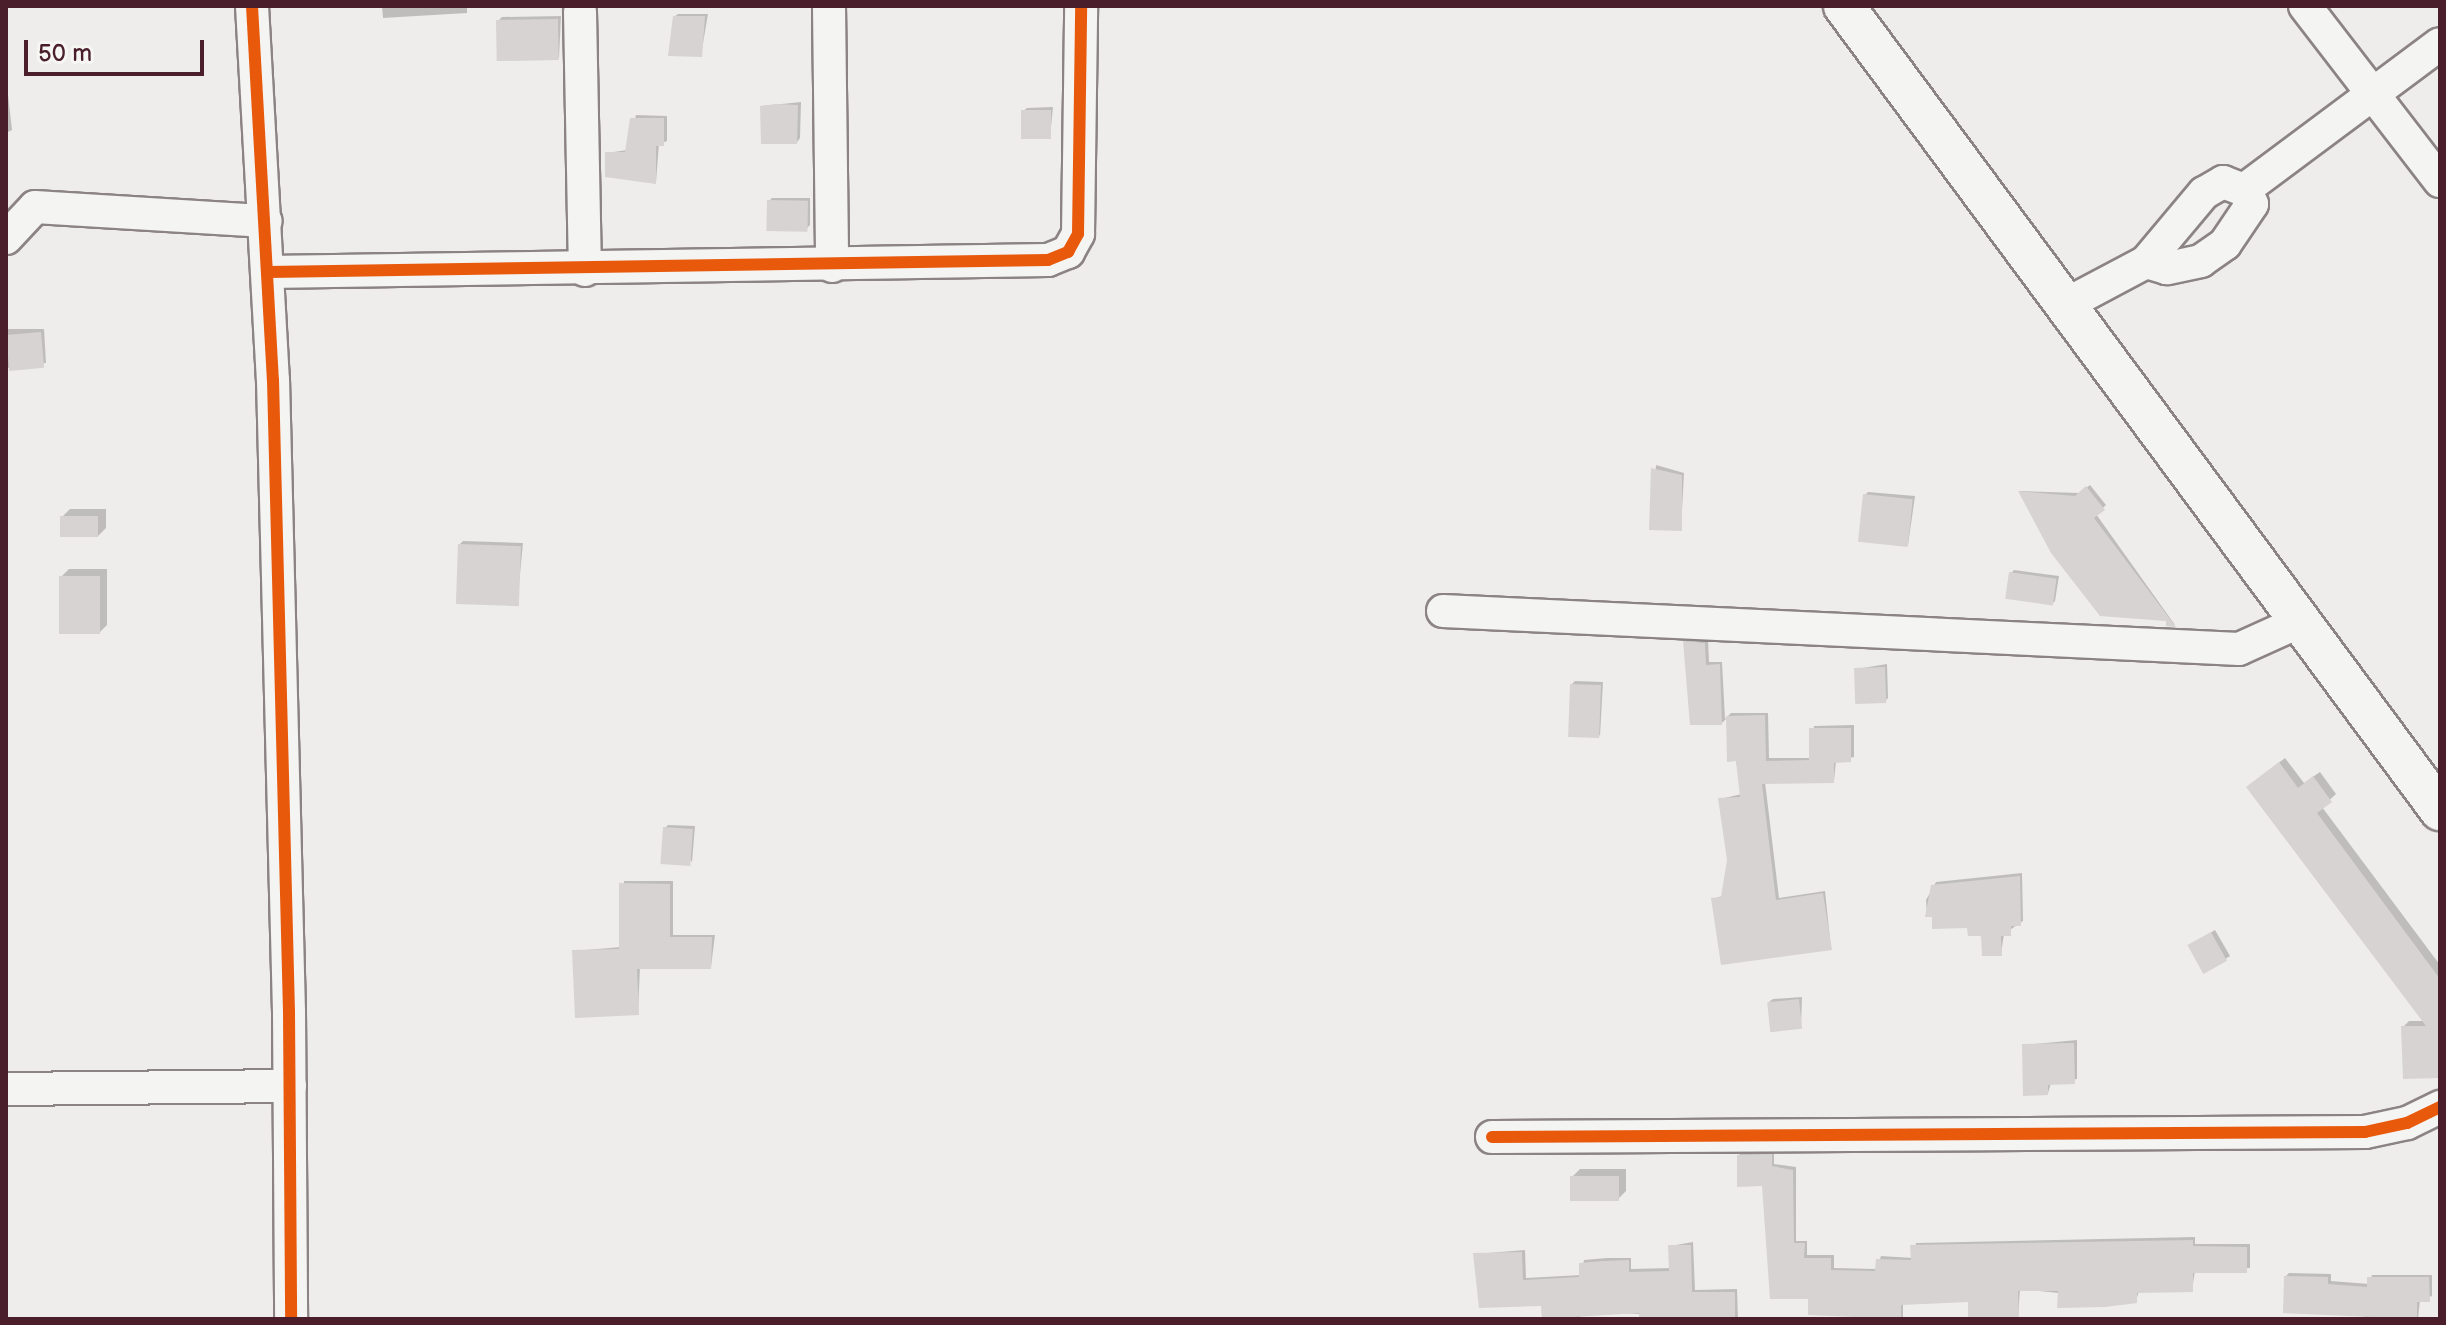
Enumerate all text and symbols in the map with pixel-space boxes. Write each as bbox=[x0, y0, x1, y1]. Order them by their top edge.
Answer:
scale bar bbox=[28, 24, 208, 74]
text: 50 m bbox=[38, 39, 92, 68]

